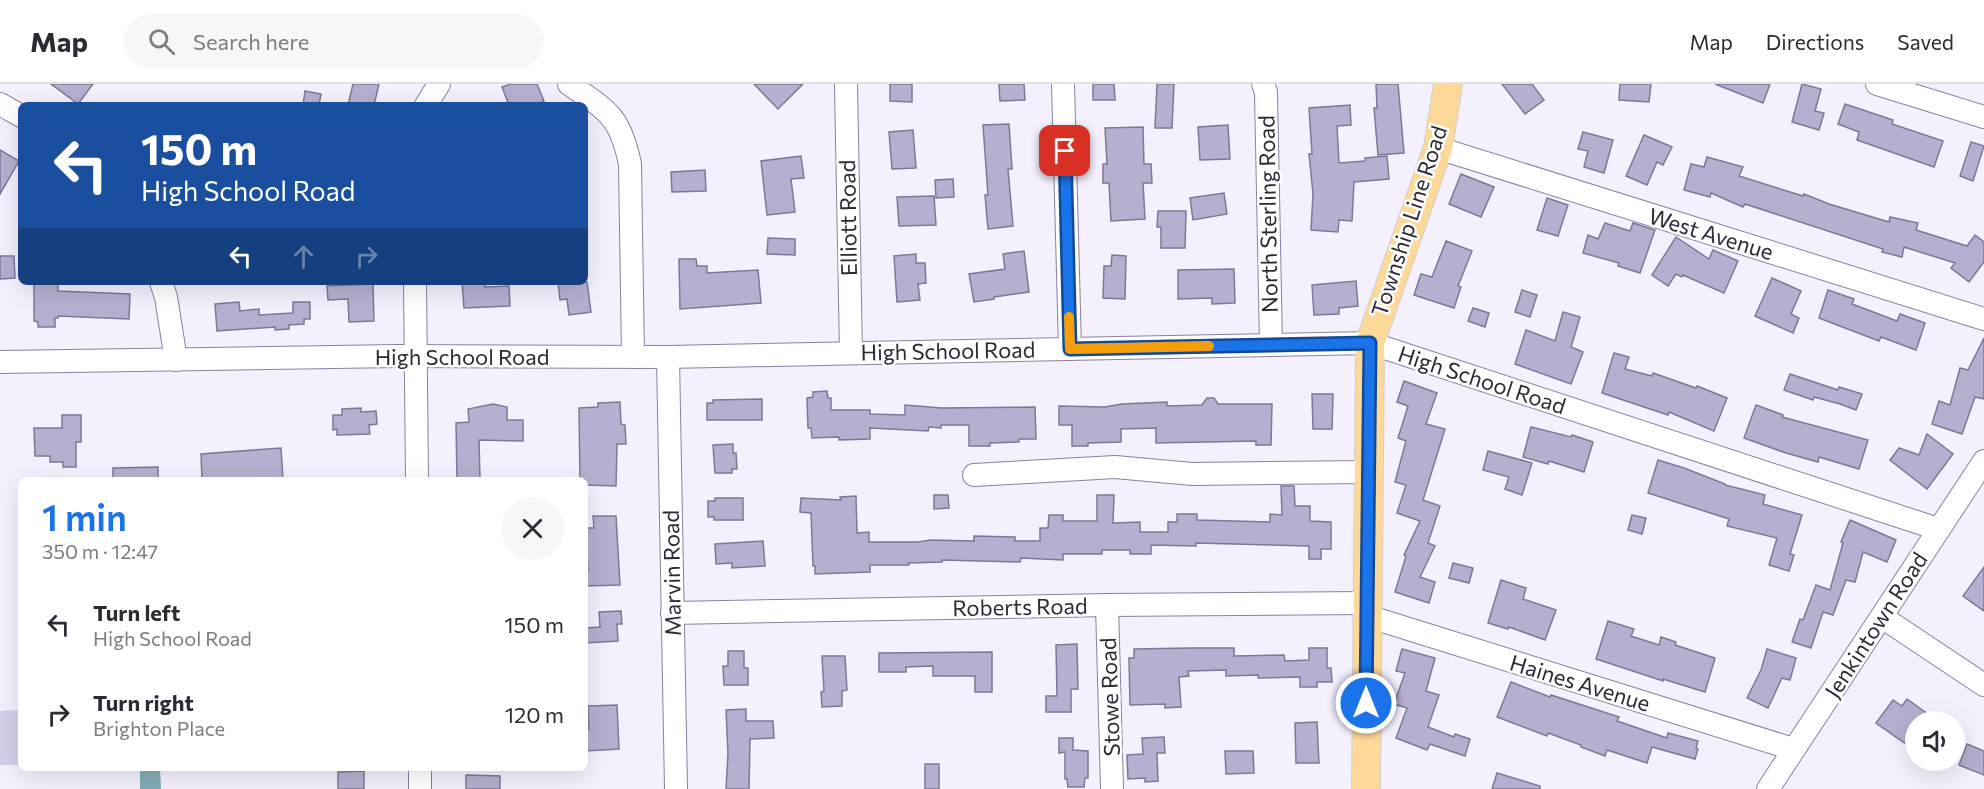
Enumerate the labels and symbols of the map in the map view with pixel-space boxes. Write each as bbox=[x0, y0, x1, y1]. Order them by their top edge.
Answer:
street label: North Sterling Road bbox=[1252, 115, 1283, 313]
street label: Township Line Road bbox=[1365, 122, 1452, 320]
pin bbox=[1039, 125, 1090, 176]
street label: Elliott Road bbox=[833, 160, 862, 276]
street label: West Avenue bbox=[1646, 202, 1777, 265]
street label: High School Road bbox=[860, 335, 1036, 366]
street label: High School Road bbox=[1395, 340, 1569, 419]
street label: High School Road bbox=[375, 343, 549, 370]
street label: Marvin Road bbox=[657, 510, 686, 636]
street label: Jenkintown Road bbox=[1818, 547, 1933, 703]
street label: Roberts Road bbox=[952, 592, 1088, 621]
street label: Stowe Road bbox=[1094, 637, 1125, 757]
street label: Haines Avenue bbox=[1507, 648, 1654, 717]
position arrow bbox=[1334, 671, 1398, 735]

